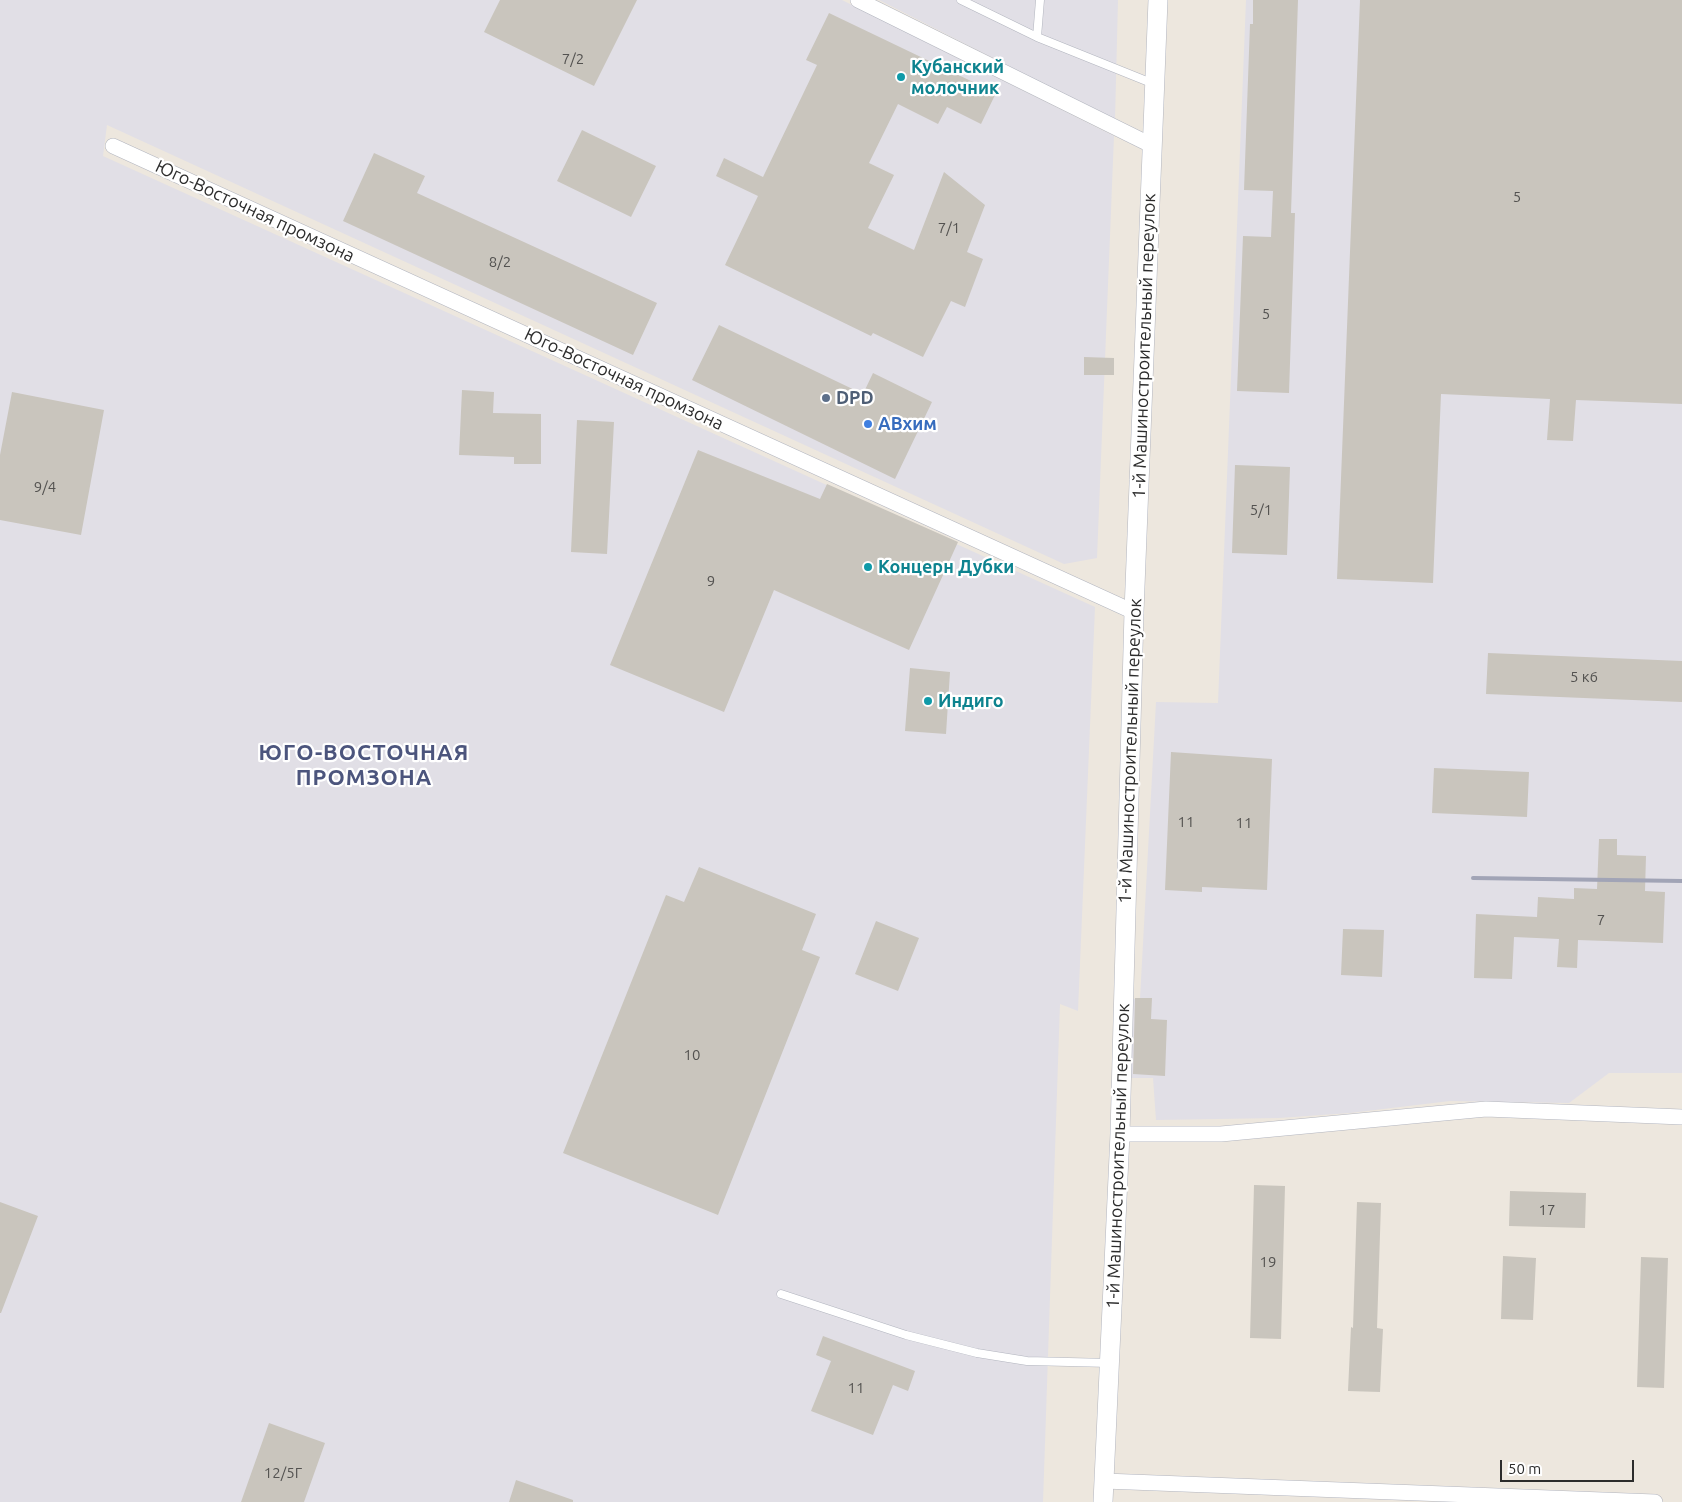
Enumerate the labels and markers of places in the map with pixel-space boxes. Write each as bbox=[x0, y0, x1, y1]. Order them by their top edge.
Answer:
place label: Кубанский молочник bbox=[911, 56, 1004, 98]
marker: Кубанский молочник bbox=[895, 71, 907, 83]
place label: DPD bbox=[836, 387, 874, 409]
marker: DPD bbox=[820, 392, 832, 404]
place label: АВхим bbox=[878, 413, 937, 435]
marker: АВхим bbox=[862, 418, 874, 430]
place label: Концерн Дубки bbox=[878, 556, 1014, 578]
marker: Концерн Дубки bbox=[862, 561, 874, 573]
place label: Индиго bbox=[938, 690, 1004, 712]
marker: Индиго bbox=[922, 695, 934, 707]

